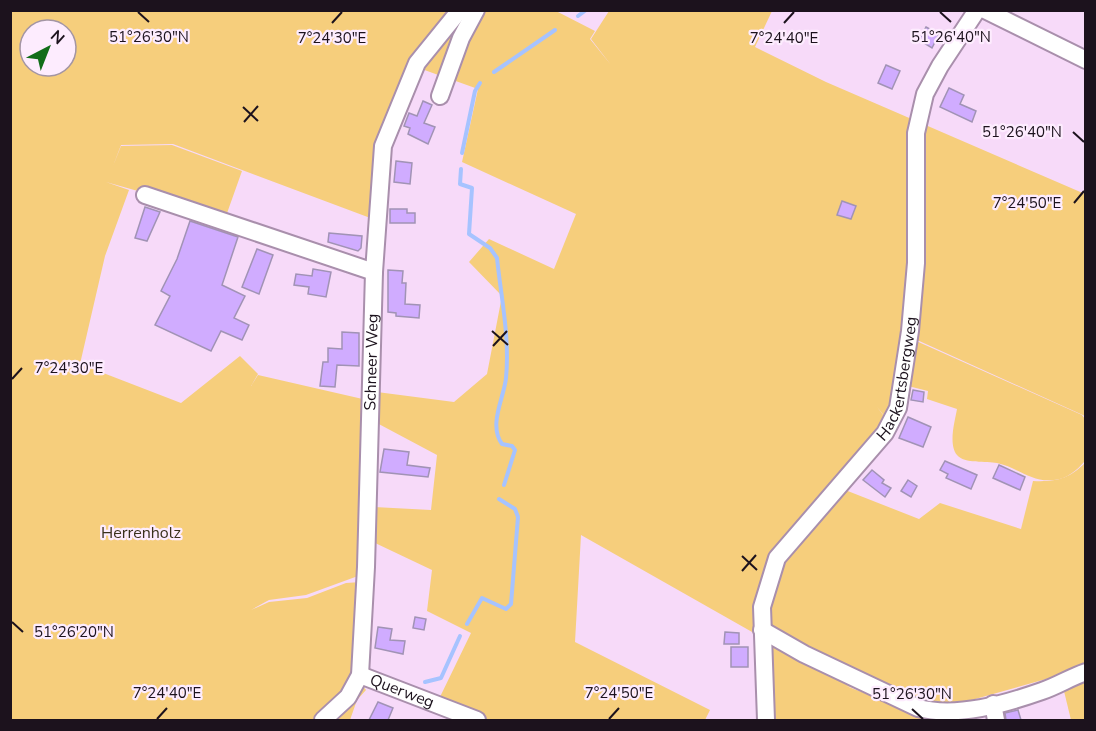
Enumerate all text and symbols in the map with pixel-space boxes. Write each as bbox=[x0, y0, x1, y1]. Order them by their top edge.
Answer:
north arrow bbox=[18, 18, 78, 78]
text: N bbox=[46, 25, 69, 50]
text: 51°26'30"N bbox=[109, 27, 189, 47]
text: 51°26'40"N bbox=[911, 27, 991, 47]
text: 7°24'30"E bbox=[298, 28, 366, 48]
text: 7°24'40"E bbox=[750, 28, 818, 48]
text: 51°26'40"N bbox=[982, 122, 1062, 142]
text: 7°24'50"E bbox=[993, 193, 1061, 213]
street label: Schneer Weg bbox=[359, 314, 384, 411]
street label: Hackertsbergweg bbox=[872, 316, 922, 446]
text: 7°24'30"E bbox=[35, 358, 103, 378]
park label: Herrenholz bbox=[101, 522, 181, 544]
text: 51°26'20"N bbox=[34, 622, 114, 642]
street label: Querweg bbox=[367, 669, 437, 713]
text: 7°24'40"E bbox=[133, 683, 201, 703]
text: 7°24'50"E bbox=[585, 683, 653, 703]
text: 51°26'30"N bbox=[872, 684, 952, 704]

